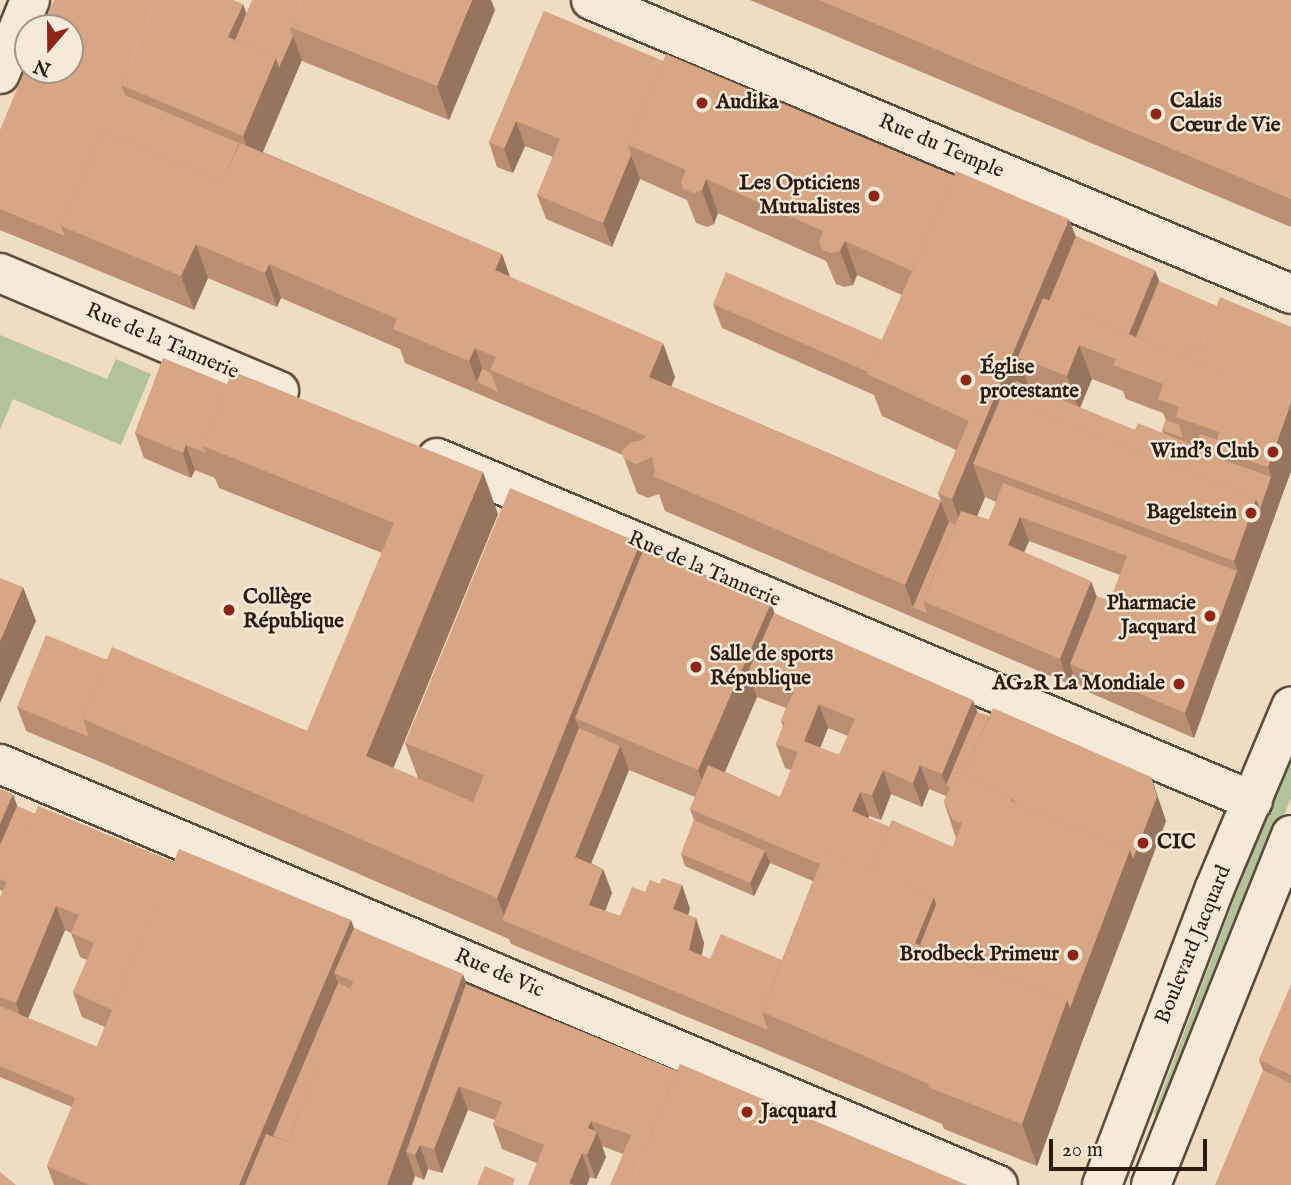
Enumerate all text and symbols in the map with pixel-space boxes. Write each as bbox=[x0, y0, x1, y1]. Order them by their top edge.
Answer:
north arrow bbox=[14, 14, 84, 84]
text: N bbox=[31, 53, 54, 81]
place label: Calais Cœur de Vie bbox=[1170, 89, 1280, 139]
place label: Audika bbox=[716, 90, 778, 116]
marker: Audika bbox=[694, 95, 710, 111]
marker: Calais Cœur de Vie bbox=[1148, 106, 1164, 122]
street label: Rue du Temple bbox=[875, 109, 1007, 185]
place label: Les Opticiens Mutualistes bbox=[739, 171, 860, 221]
marker: Les Opticiens Mutualistes bbox=[866, 188, 882, 204]
street label: Rue de la Tannerie bbox=[82, 298, 242, 386]
place label: Église protestante bbox=[980, 355, 1079, 405]
marker: Église protestante bbox=[958, 372, 974, 388]
place label: Wind's Club bbox=[1151, 439, 1259, 465]
marker: Wind's Club bbox=[1265, 444, 1281, 460]
place label: Bagelstein bbox=[1146, 500, 1237, 526]
marker: Bagelstein bbox=[1243, 505, 1259, 521]
street label: Rue de la Tannerie bbox=[624, 526, 784, 614]
place label: Collège République bbox=[243, 585, 344, 635]
place label: Pharmacie Jacquard bbox=[1106, 591, 1196, 641]
marker: Collège République bbox=[221, 602, 237, 618]
marker: Pharmacie Jacquard bbox=[1202, 608, 1218, 624]
place label: Salle de sports République bbox=[710, 642, 833, 692]
marker: Salle de sports République bbox=[688, 659, 704, 675]
place label: AG2R La Mondiale bbox=[992, 671, 1165, 697]
marker: AG2R La Mondiale bbox=[1171, 676, 1187, 692]
place label: CIC bbox=[1157, 830, 1196, 856]
marker: CIC bbox=[1135, 835, 1151, 851]
street label: Boulevard Jacquard bbox=[1151, 862, 1237, 1028]
place label: Brodbeck Primeur bbox=[899, 942, 1059, 968]
street label: Rue de Vic bbox=[450, 944, 548, 1004]
marker: Brodbeck Primeur bbox=[1065, 947, 1081, 963]
place label: Jacquard bbox=[761, 1099, 836, 1125]
marker: Jacquard bbox=[739, 1104, 755, 1120]
scale bar bbox=[1053, 1126, 1210, 1170]
text: 20 m bbox=[1062, 1137, 1103, 1164]

